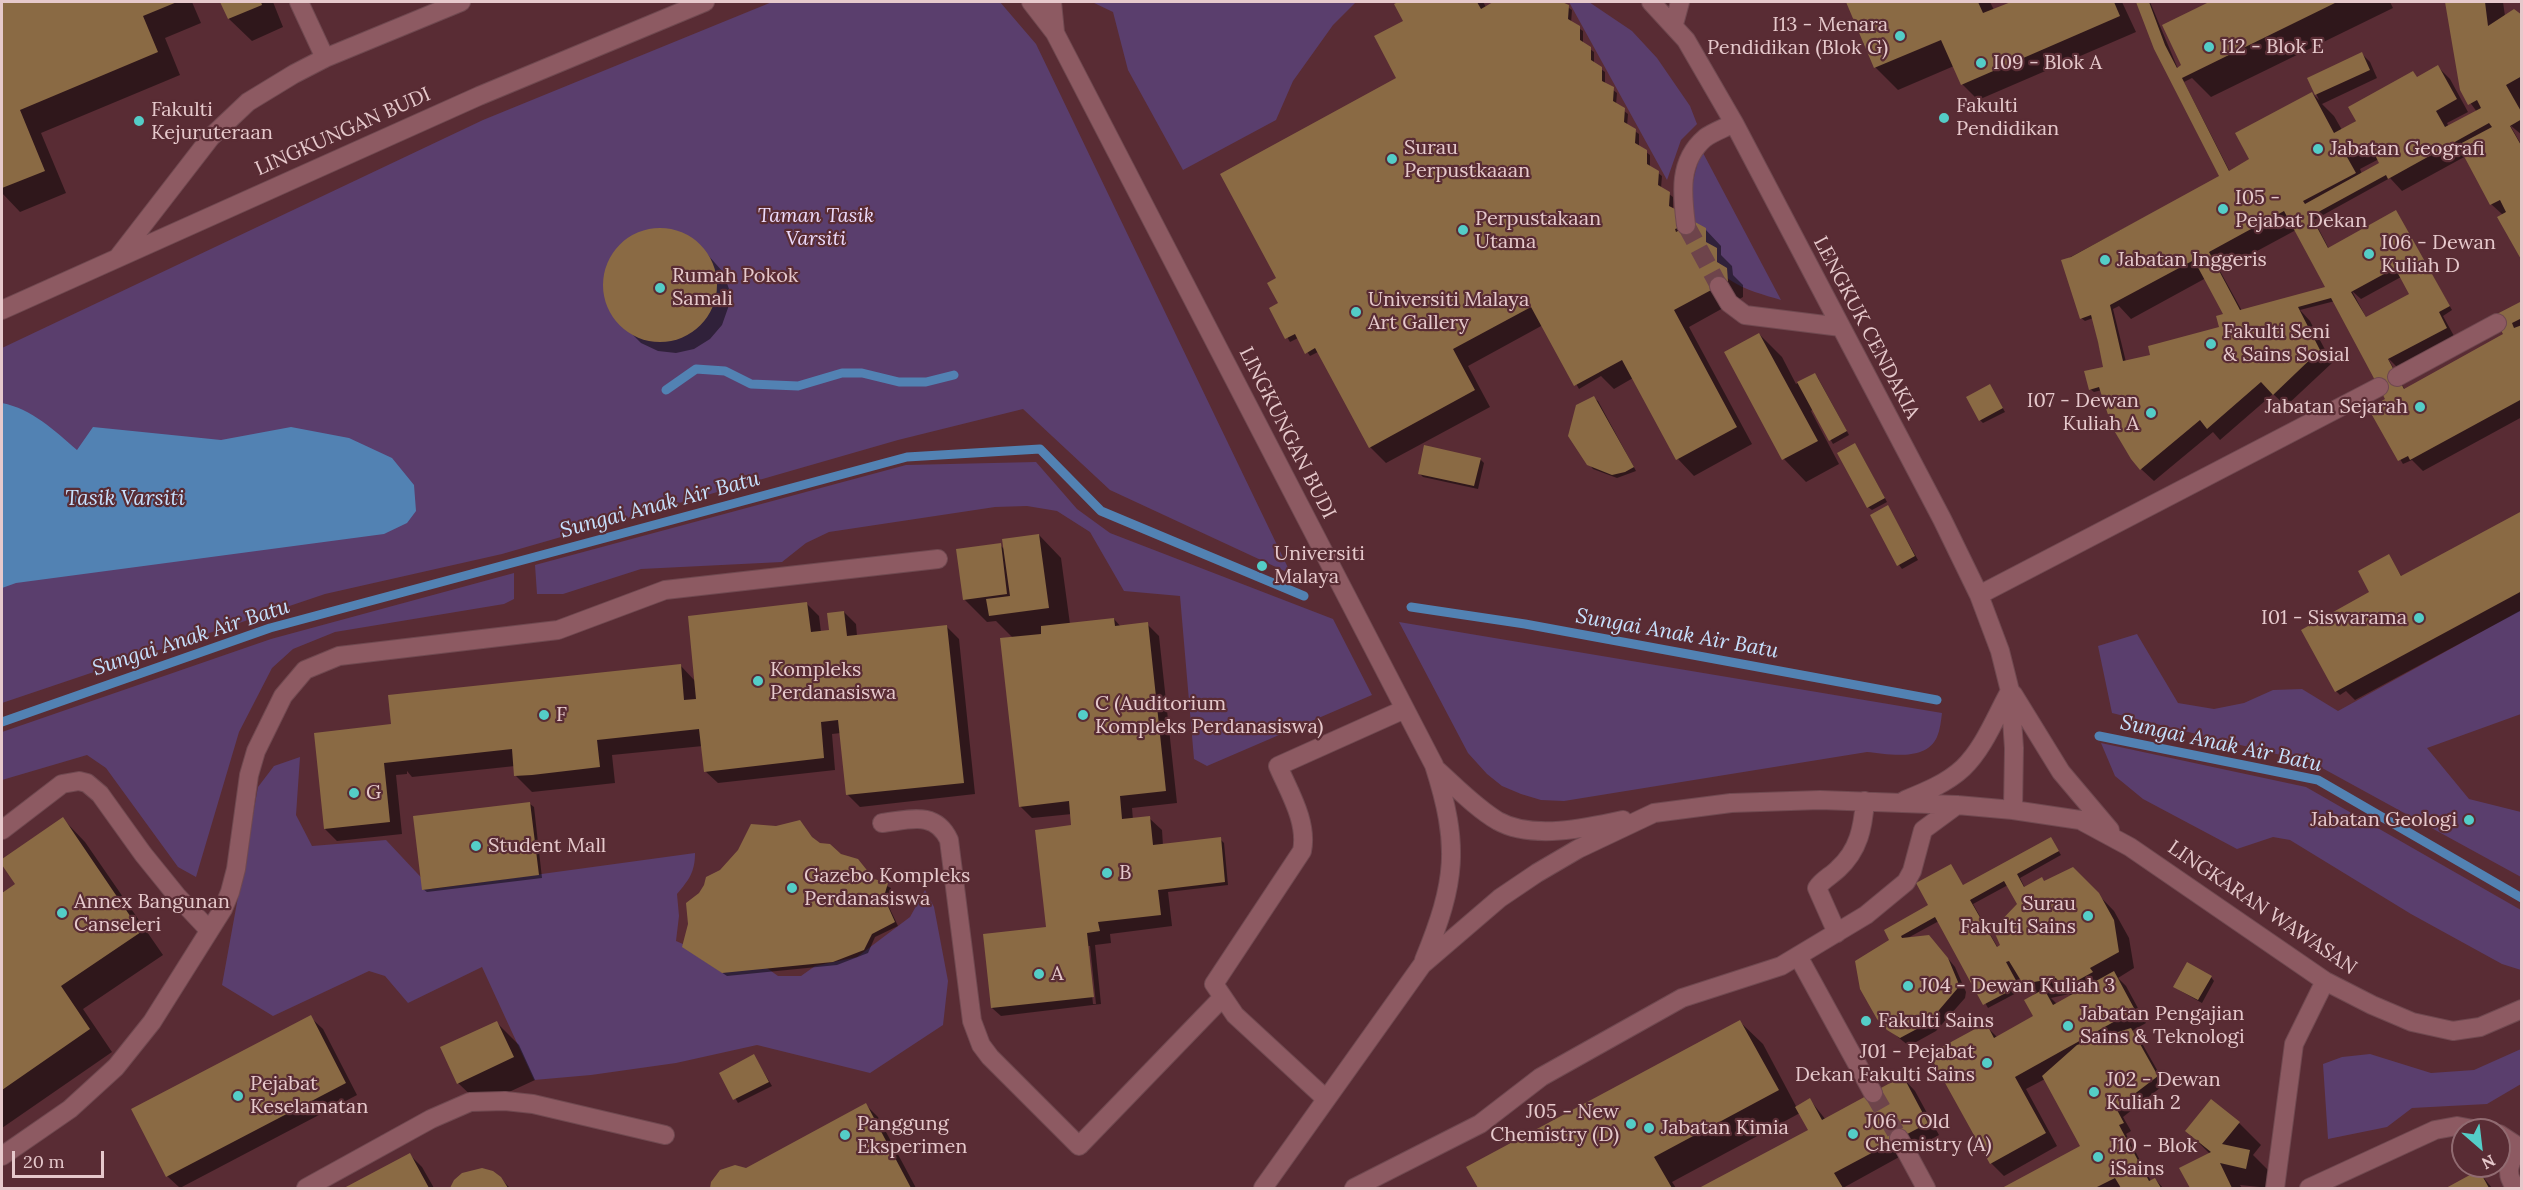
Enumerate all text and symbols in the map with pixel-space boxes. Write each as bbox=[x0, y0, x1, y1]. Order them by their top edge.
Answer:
place label: I13 - Menara Pendidikan (Blok G) bbox=[1707, 13, 1888, 60]
marker: I13 - Menara Pendidikan (Blok G) bbox=[1893, 29, 1907, 43]
place label: I12 - Blok E bbox=[2221, 35, 2324, 59]
marker: I12 - Blok E bbox=[2202, 40, 2216, 54]
place label: I09 - Blok A bbox=[1993, 51, 2102, 75]
marker: I09 - Blok A bbox=[1974, 56, 1988, 70]
street label: LINGKUNGAN BUDI bbox=[252, 83, 434, 181]
place label: Fakulti Pendidikan bbox=[1956, 94, 2059, 141]
place label: Fakulti Kejuruteraan bbox=[151, 98, 273, 145]
marker: Fakulti Pendidikan bbox=[1937, 111, 1951, 125]
marker: Fakulti Kejuruteraan bbox=[132, 114, 146, 128]
place label: Surau Perpustkaaan bbox=[1404, 136, 1530, 183]
place label: Jabatan Geografi bbox=[2330, 137, 2485, 161]
marker: Jabatan Geografi bbox=[2311, 142, 2325, 156]
marker: Surau Perpustkaaan bbox=[1385, 152, 1399, 166]
place label: I05 - Pejabat Dekan bbox=[2235, 186, 2367, 233]
marker: I05 - Pejabat Dekan bbox=[2216, 202, 2230, 216]
park label: Taman Tasik Varsiti bbox=[758, 204, 874, 251]
place label: Perpustakaan Utama bbox=[1475, 207, 1601, 254]
marker: Perpustakaan Utama bbox=[1456, 223, 1470, 237]
place label: I06 - Dewan Kuliah D bbox=[2381, 231, 2496, 278]
street label: LENGKUK CENDAKIA bbox=[1808, 232, 1924, 424]
marker: I06 - Dewan Kuliah D bbox=[2362, 247, 2376, 261]
place label: Jabatan Inggeris bbox=[2117, 248, 2267, 272]
marker: Jabatan Inggeris bbox=[2098, 253, 2112, 267]
place label: Rumah Pokok Samali bbox=[672, 264, 799, 311]
marker: Rumah Pokok Samali bbox=[653, 281, 667, 295]
place label: Universiti Malaya Art Gallery bbox=[1368, 288, 1529, 335]
marker: Universiti Malaya Art Gallery bbox=[1349, 305, 1363, 319]
place label: Fakulti Seni & Sains Sosial bbox=[2223, 320, 2350, 367]
marker: Fakulti Seni & Sains Sosial bbox=[2204, 337, 2218, 351]
street label: LINGKUNGAN BUDI bbox=[1233, 343, 1341, 523]
place label: I07 - Dewan Kuliah A bbox=[2027, 389, 2139, 436]
place label: Jabatan Sejarah bbox=[2265, 395, 2408, 419]
marker: Jabatan Sejarah bbox=[2413, 400, 2427, 414]
marker: I07 - Dewan Kuliah A bbox=[2144, 406, 2158, 420]
water label: Sungai Anak Air Batu bbox=[558, 466, 762, 544]
water label: Tasik Varsiti bbox=[65, 486, 185, 512]
place label: Universiti Malaya bbox=[1274, 542, 1365, 589]
marker: Universiti Malaya bbox=[1255, 559, 1269, 573]
water label: Sungai Anak Air Batu bbox=[89, 594, 293, 682]
water label: Sungai Anak Air Batu bbox=[1574, 604, 1780, 664]
place label: I01 - Siswarama bbox=[2261, 606, 2407, 630]
marker: I01 - Siswarama bbox=[2412, 611, 2426, 625]
place label: Kompleks Perdanasiswa bbox=[770, 658, 896, 705]
marker: Kompleks Perdanasiswa bbox=[751, 674, 765, 688]
place label: C (Auditorium Kompleks Perdanasiswa) bbox=[1095, 692, 1323, 739]
place label: F bbox=[556, 703, 567, 727]
marker: F bbox=[537, 708, 551, 722]
marker: C (Auditorium Kompleks Perdanasiswa) bbox=[1076, 708, 1090, 722]
water label: Sungai Anak Air Batu bbox=[2118, 710, 2324, 778]
place label: G bbox=[366, 781, 381, 805]
marker: G bbox=[347, 786, 361, 800]
place label: Jabatan Geologi bbox=[2310, 808, 2457, 832]
marker: Jabatan Geologi bbox=[2462, 813, 2476, 827]
place label: Student Mall bbox=[488, 834, 606, 858]
street label: LINGKARAN WAWASAN bbox=[2163, 836, 2361, 980]
marker: Student Mall bbox=[469, 839, 483, 853]
place label: B bbox=[1119, 861, 1131, 885]
place label: Gazebo Kompleks Perdanasiswa bbox=[804, 864, 970, 911]
marker: B bbox=[1100, 866, 1114, 880]
marker: Gazebo Kompleks Perdanasiswa bbox=[785, 881, 799, 895]
place label: Annex Bangunan Canseleri bbox=[74, 890, 230, 937]
place label: Surau Fakulti Sains bbox=[1960, 892, 2076, 939]
marker: Annex Bangunan Canseleri bbox=[55, 906, 69, 920]
marker: Surau Fakulti Sains bbox=[2081, 909, 2095, 923]
place label: A bbox=[1051, 962, 1064, 986]
marker: A bbox=[1032, 967, 1046, 981]
place label: J04 - Dewan Kuliah 3 bbox=[1920, 974, 2115, 998]
marker: J04 - Dewan Kuliah 3 bbox=[1901, 979, 1915, 993]
place label: Jabatan Pengajian Sains & Teknologi bbox=[2080, 1002, 2245, 1049]
place label: Fakulti Sains bbox=[1878, 1009, 1994, 1033]
marker: Fakulti Sains bbox=[1859, 1014, 1873, 1028]
marker: Jabatan Pengajian Sains & Teknologi bbox=[2061, 1019, 2075, 1033]
place label: J01 - Pejabat Dekan Fakulti Sains bbox=[1795, 1040, 1975, 1087]
marker: J01 - Pejabat Dekan Fakulti Sains bbox=[1980, 1056, 1994, 1070]
place label: J02 - Dewan Kuliah 2 bbox=[2106, 1068, 2221, 1115]
place label: Pejabat Keselamatan bbox=[250, 1072, 368, 1119]
marker: J02 - Dewan Kuliah 2 bbox=[2087, 1085, 2101, 1099]
marker: Pejabat Keselamatan bbox=[231, 1089, 245, 1103]
place label: J05 - New Chemistry (D) bbox=[1490, 1100, 1619, 1147]
place label: J06 - Old Chemistry (A) bbox=[1865, 1110, 1992, 1157]
place label: Panggung Eksperimen bbox=[857, 1112, 967, 1159]
place label: Jabatan Kimia bbox=[1661, 1116, 1789, 1140]
marker: J05 - New Chemistry (D) bbox=[1624, 1117, 1638, 1131]
north arrow bbox=[2451, 1118, 2511, 1178]
marker: Jabatan Kimia bbox=[1642, 1121, 1656, 1135]
marker: J06 - Old Chemistry (A) bbox=[1846, 1127, 1860, 1141]
marker: Panggung Eksperimen bbox=[838, 1128, 852, 1142]
place label: J10 - Blok iSains bbox=[2110, 1134, 2198, 1181]
scale bar bbox=[15, 1139, 106, 1177]
text: 20 m bbox=[23, 1150, 65, 1173]
marker: J10 - Blok iSains bbox=[2091, 1150, 2105, 1164]
text: N bbox=[2478, 1150, 2499, 1174]

